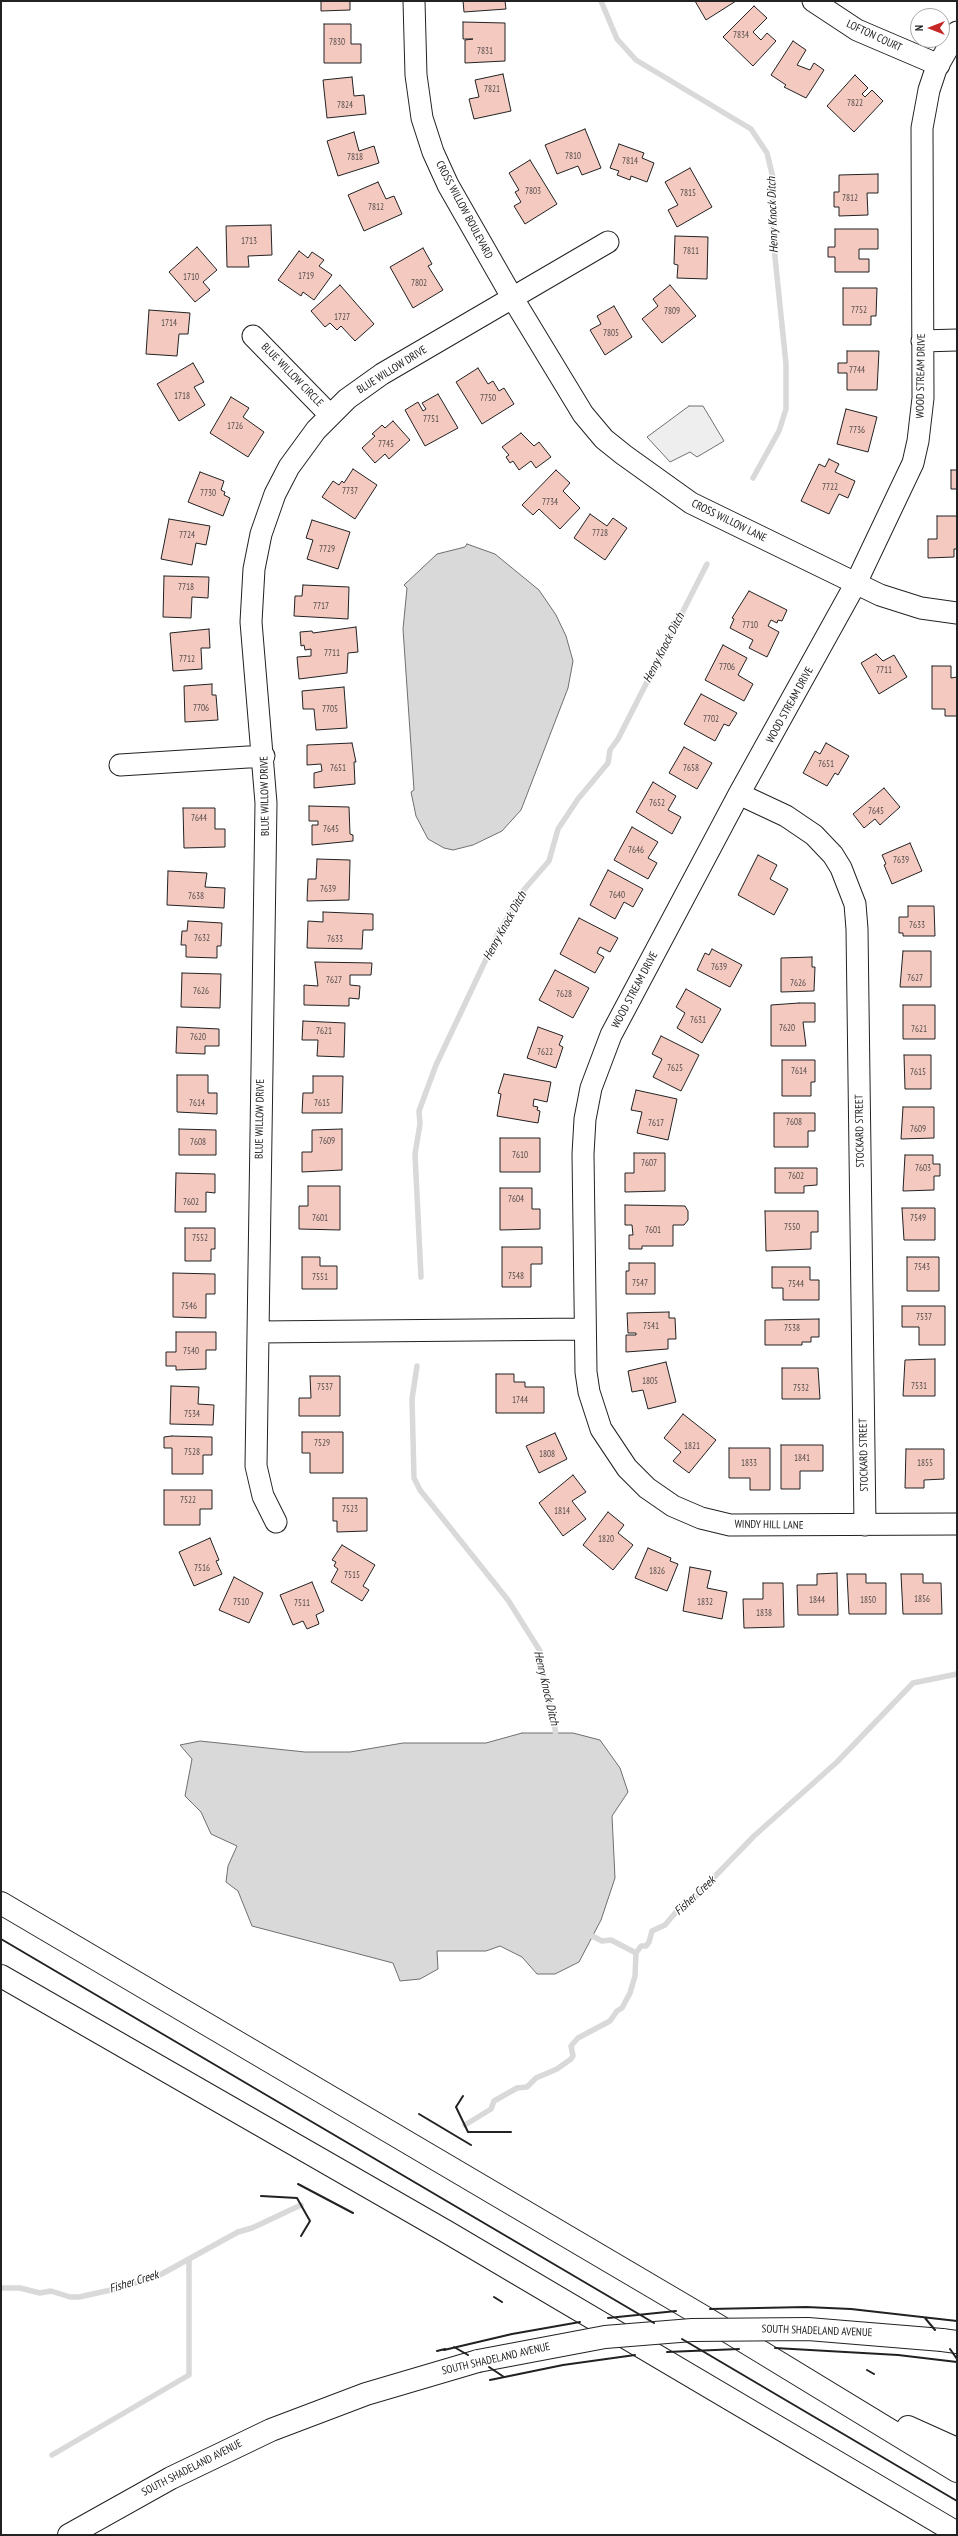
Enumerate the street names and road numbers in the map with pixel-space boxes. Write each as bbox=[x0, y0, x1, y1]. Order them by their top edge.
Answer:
street label: LOFTON COURT bbox=[844, 17, 904, 55]
street label: CROSS WILLOW BOULEVARD bbox=[433, 159, 495, 261]
street label: WOOD STREAM DRIVE bbox=[914, 333, 928, 419]
street label: BLUE WILLOW CIRCLE bbox=[258, 340, 326, 410]
street label: BLUE WILLOW DRIVE bbox=[355, 343, 429, 397]
street label: CROSS WILLOW LANE bbox=[689, 497, 769, 545]
street label: WOOD STREAM DRIVE bbox=[764, 665, 816, 745]
street label: BLUE WILLOW DRIVE bbox=[258, 756, 272, 836]
street label: WOOD STREAM DRIVE bbox=[609, 949, 661, 1031]
street label: BLUE WILLOW DRIVE bbox=[253, 1079, 267, 1159]
street label: STOCKARD STREET bbox=[853, 1094, 867, 1168]
street label: STOCKARD STREET bbox=[857, 1418, 871, 1492]
street label: WINDY HILL LANE bbox=[734, 1518, 804, 1532]
street label: SOUTH SHADELAND AVENUE bbox=[761, 2322, 873, 2340]
street label: SOUTH SHADELAND AVENUE bbox=[441, 2340, 551, 2378]
street label: SOUTH SHADELAND AVENUE bbox=[140, 2437, 244, 2499]

